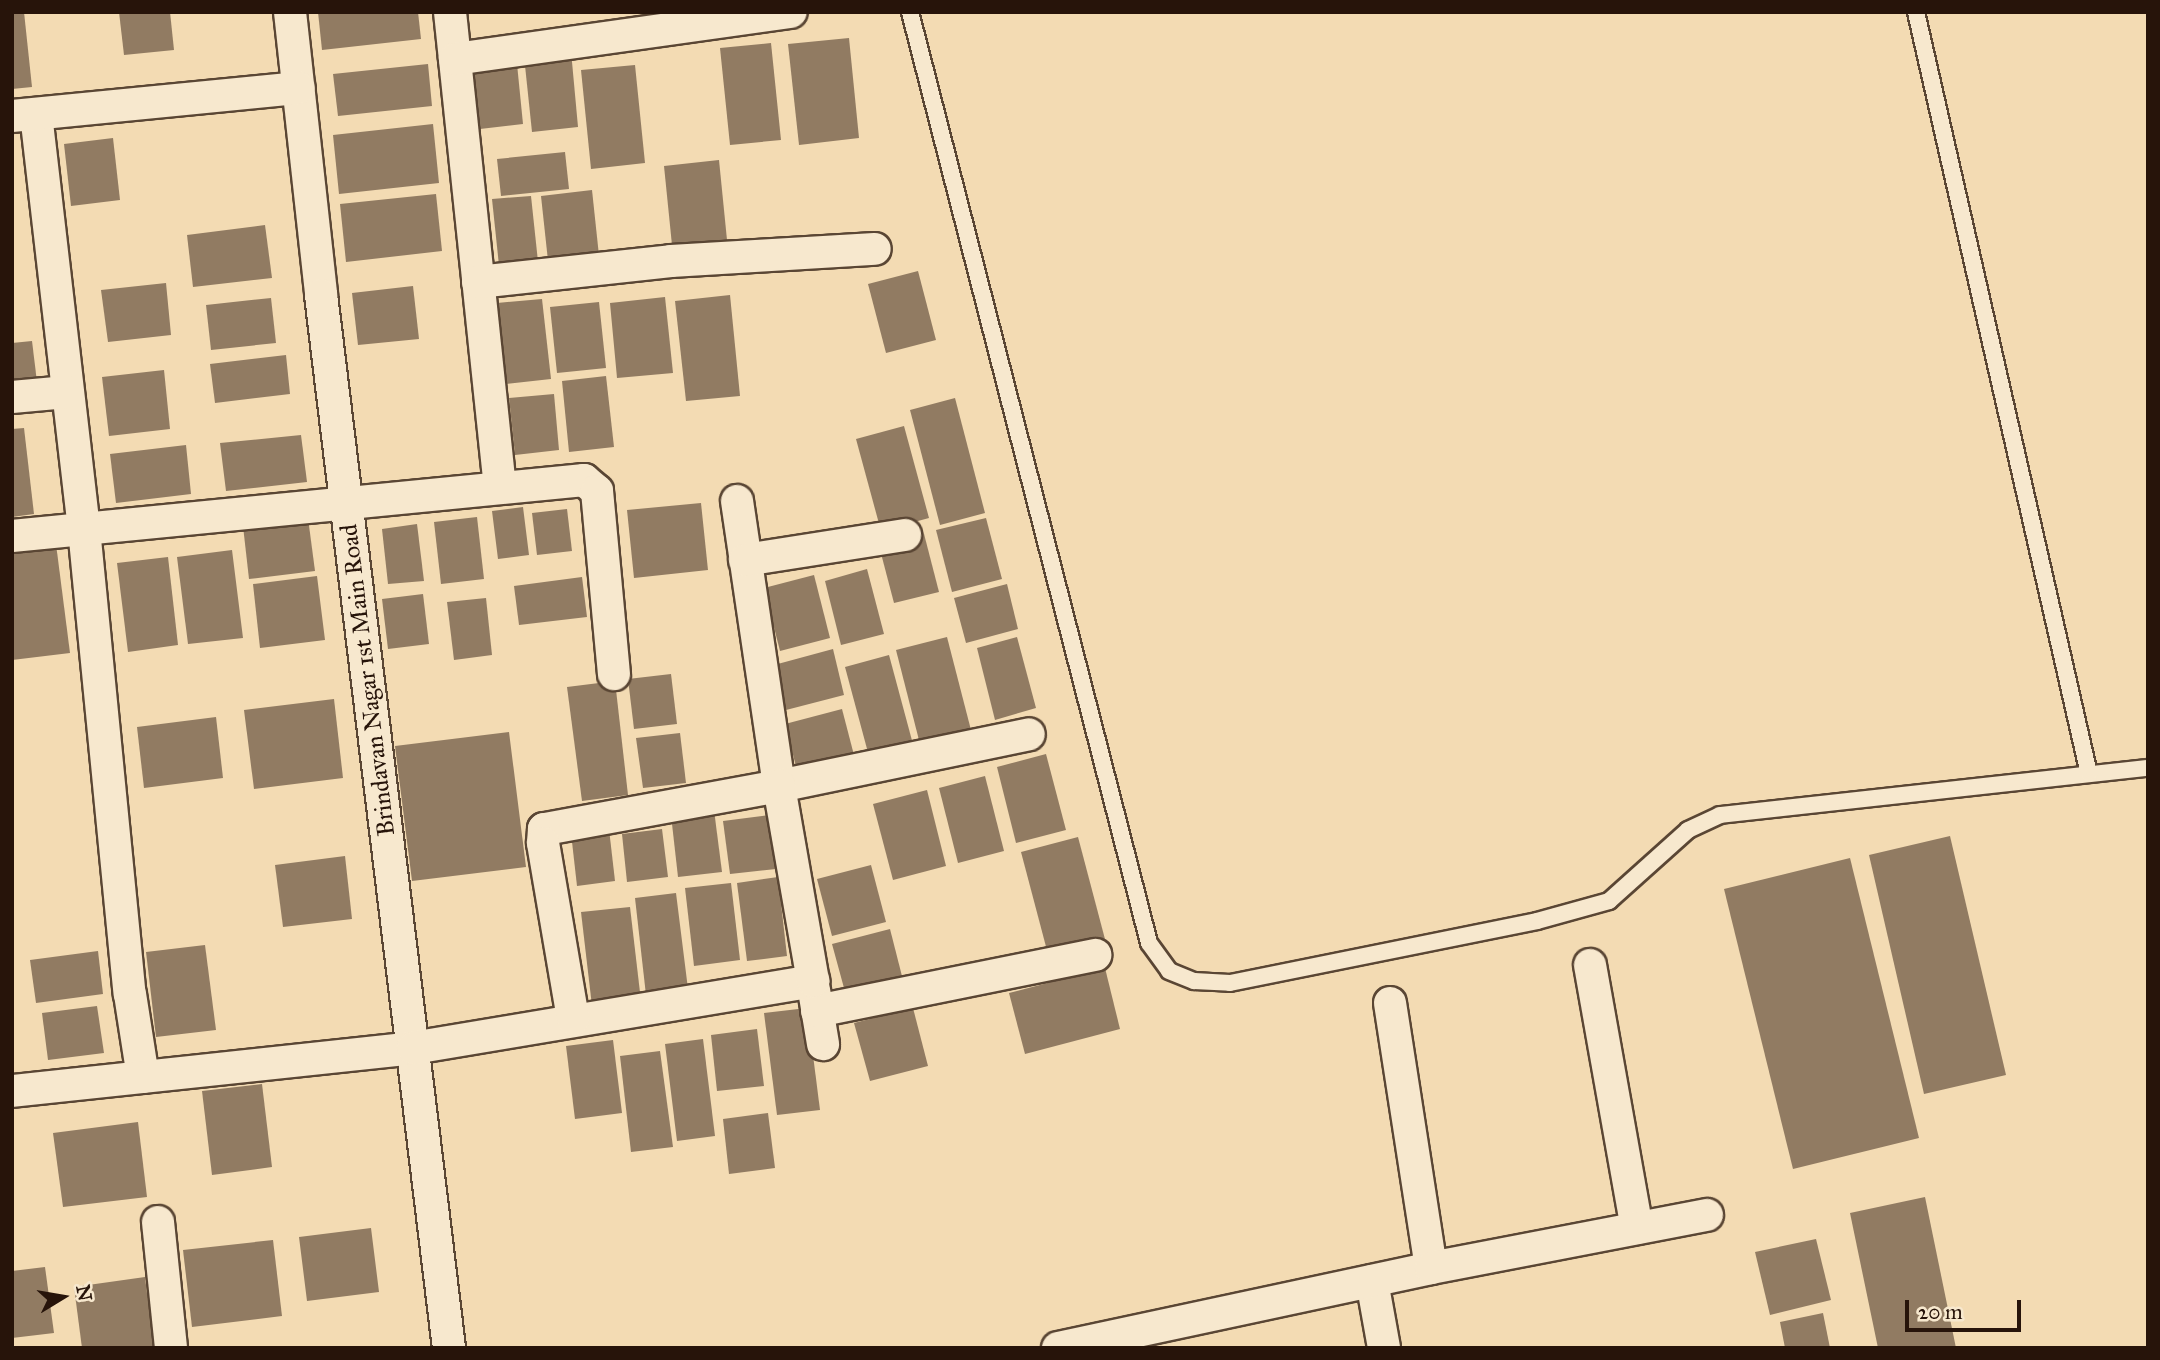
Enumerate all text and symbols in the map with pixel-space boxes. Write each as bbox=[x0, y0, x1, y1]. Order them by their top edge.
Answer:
street label: Brindavan Nagar 1st Main Road bbox=[335, 522, 401, 838]
north arrow bbox=[28, 1262, 98, 1332]
text: N bbox=[71, 1283, 97, 1303]
scale bar bbox=[1908, 1286, 2024, 1330]
text: 20 m bbox=[1918, 1299, 1963, 1325]

